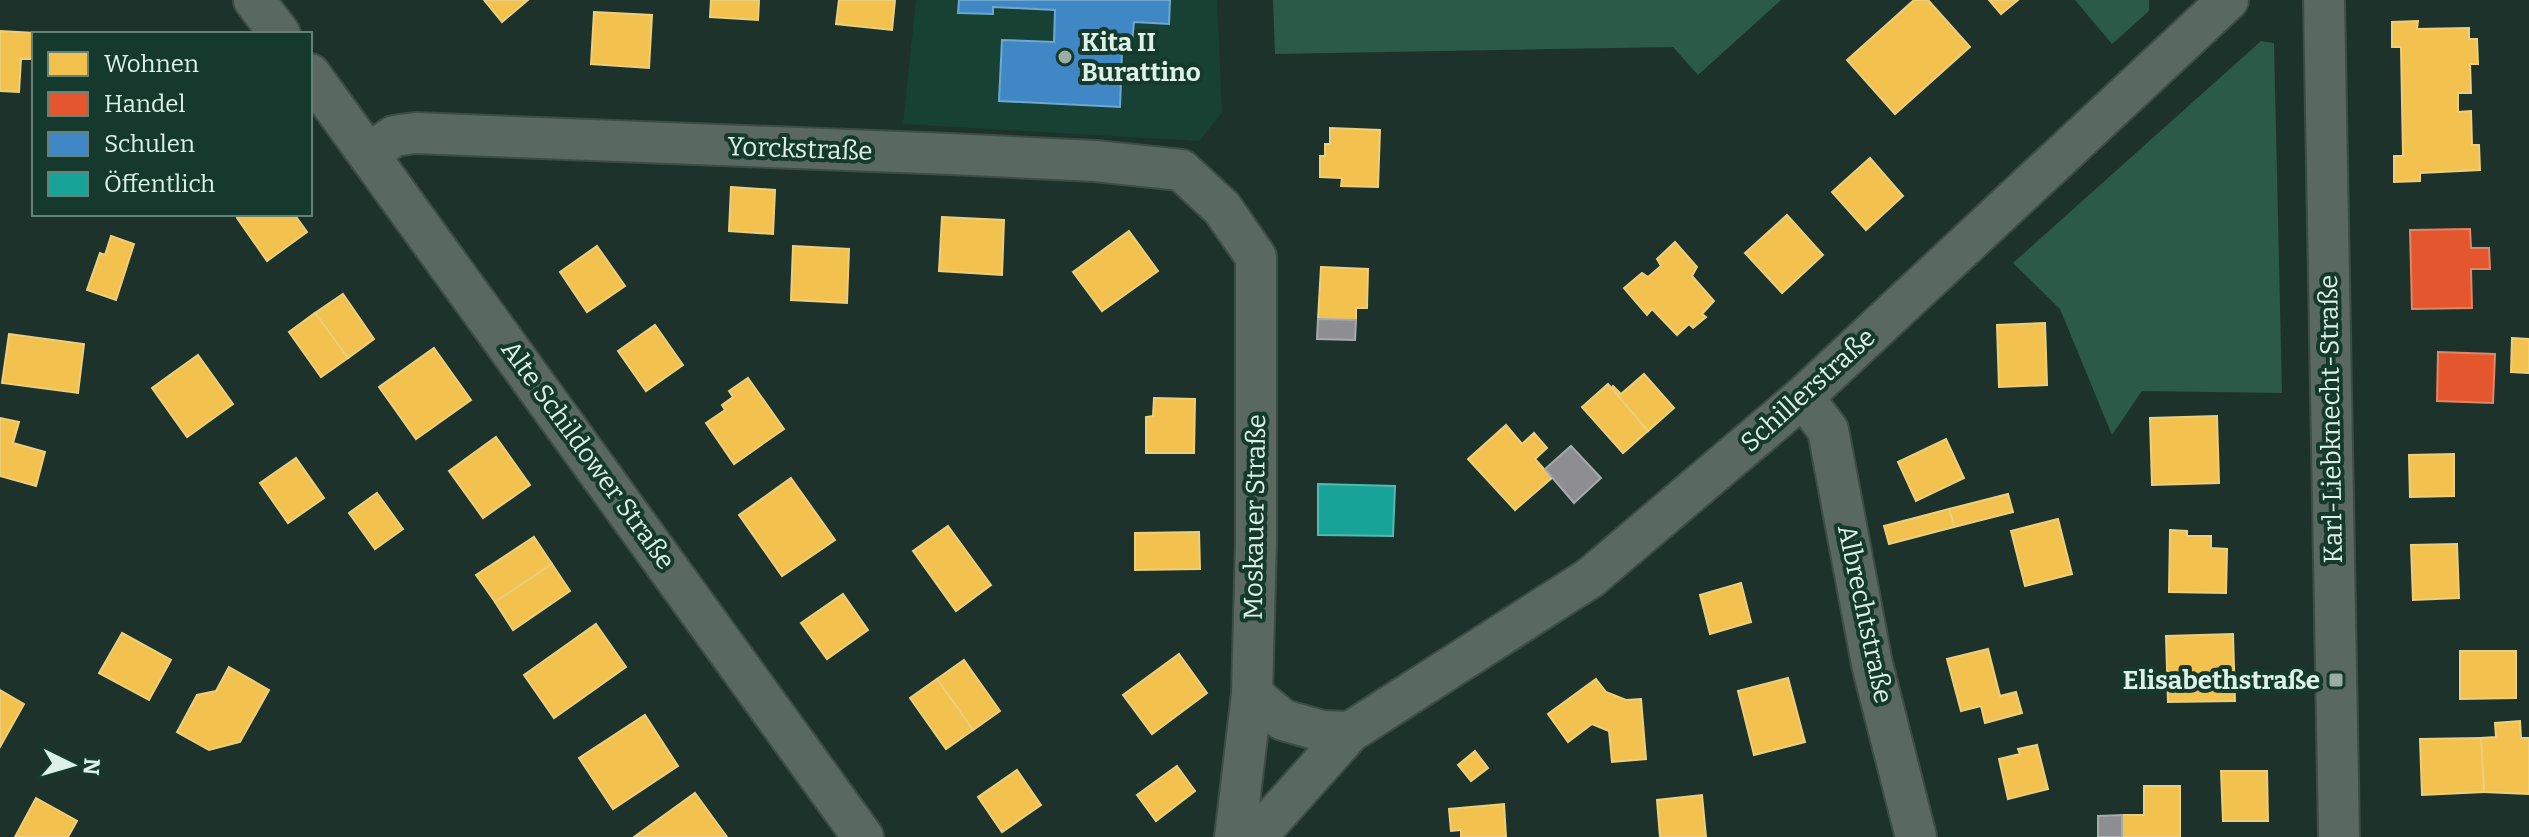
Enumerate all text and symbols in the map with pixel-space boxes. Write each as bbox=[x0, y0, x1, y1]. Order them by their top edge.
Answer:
place label: Kita II Burattino bbox=[1081, 27, 1201, 88]
legend bbox=[32, 32, 312, 216]
marker: Kita II Burattino bbox=[1056, 48, 1074, 66]
text: Wohnen bbox=[104, 50, 199, 78]
text: Handel bbox=[104, 90, 185, 118]
text: Schulen bbox=[104, 130, 195, 158]
street label: Yorckstraße bbox=[727, 131, 873, 167]
text: Öffentlich bbox=[104, 170, 215, 198]
street label: Karl-Liebknecht-Straße bbox=[2313, 274, 2349, 564]
street label: Schillerstraße bbox=[1734, 322, 1882, 458]
street label: Alte Schildower Straße bbox=[495, 335, 681, 575]
street label: Moskauer Straße bbox=[1238, 414, 1272, 620]
street label: Albrechtstraße bbox=[1831, 522, 1899, 706]
place label: Elisabethstraße bbox=[2123, 665, 2320, 696]
marker: Elisabethstraße bbox=[2327, 671, 2345, 689]
north arrow bbox=[32, 725, 112, 805]
text: N bbox=[77, 757, 106, 776]

